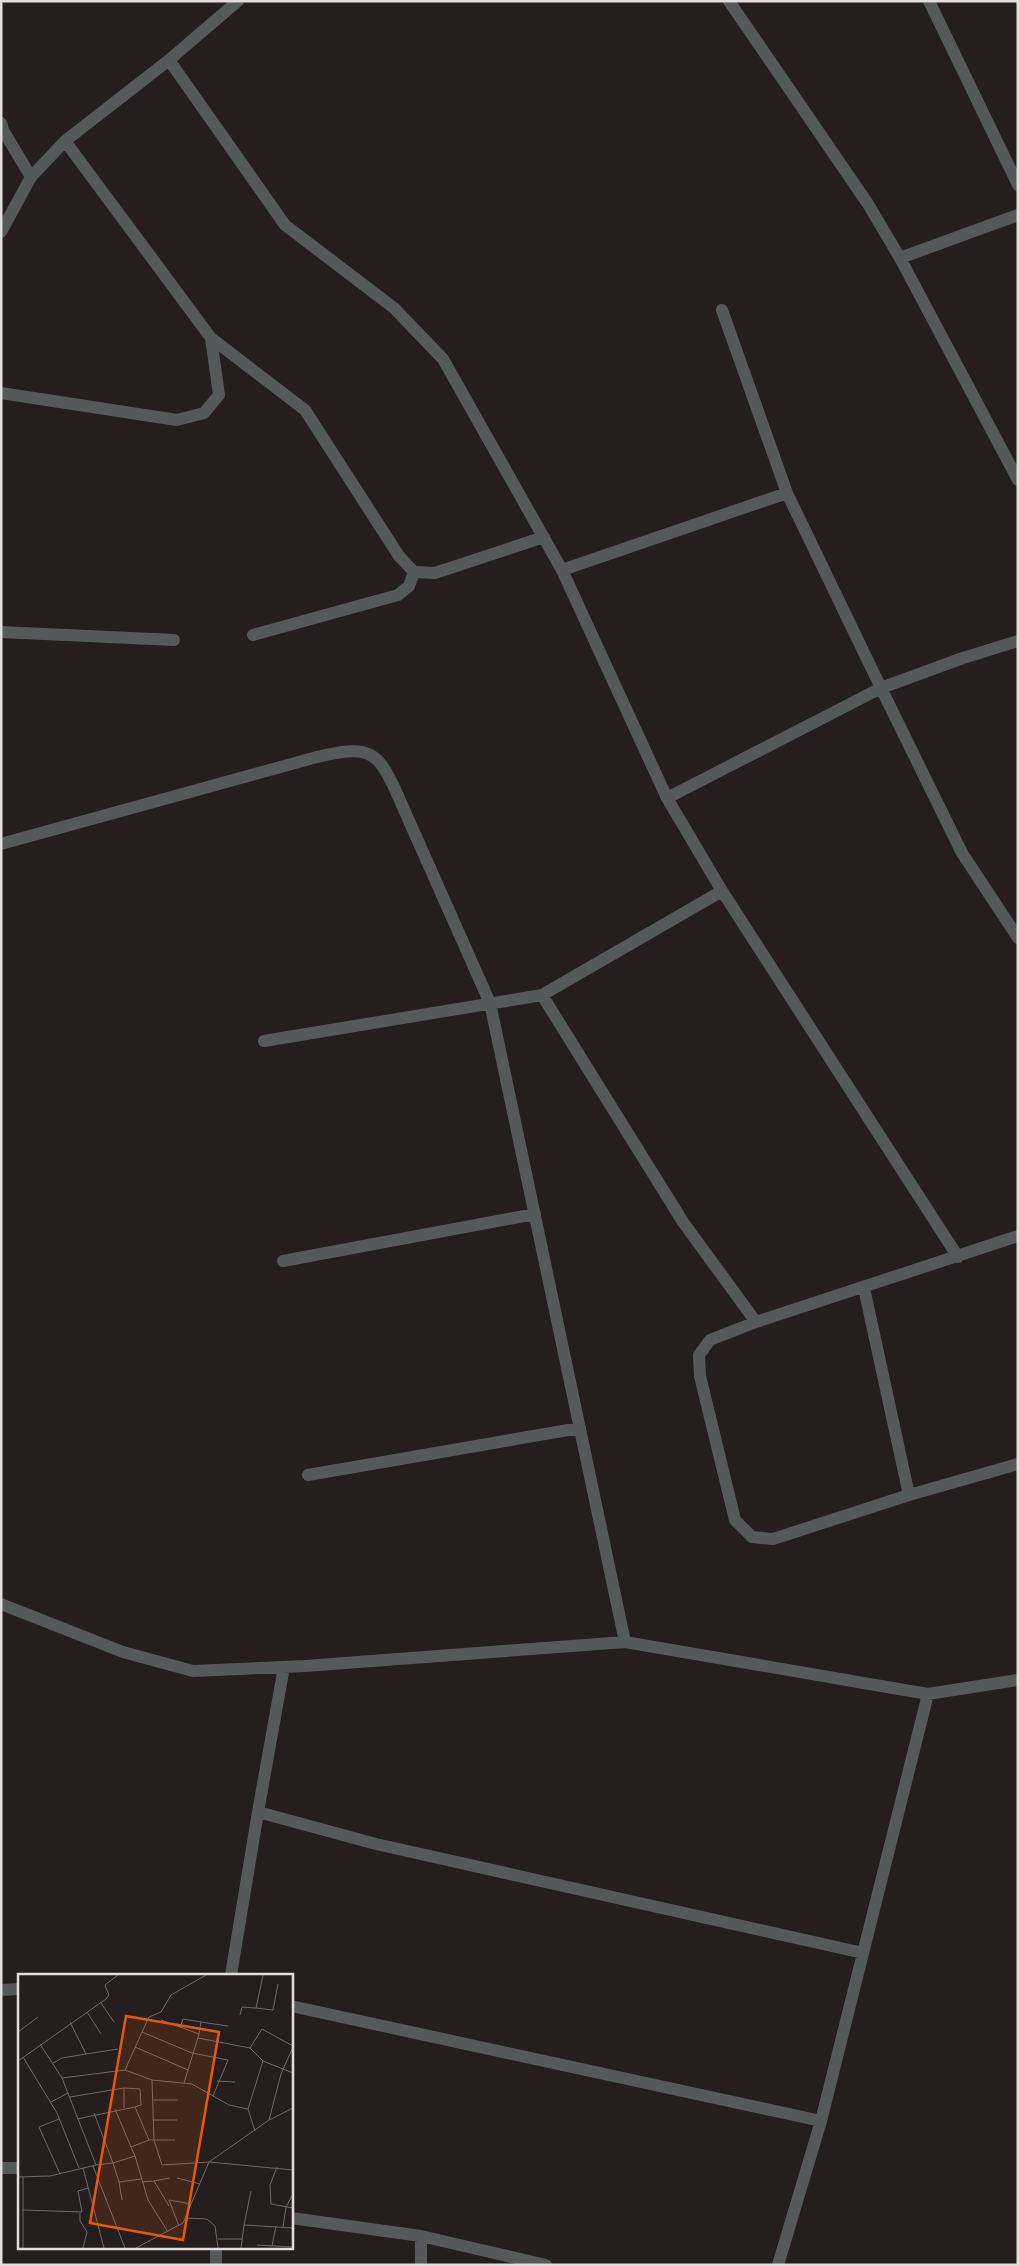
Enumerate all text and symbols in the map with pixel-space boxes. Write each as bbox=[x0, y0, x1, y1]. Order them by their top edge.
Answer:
inset map bbox=[18, 1974, 292, 2248]

